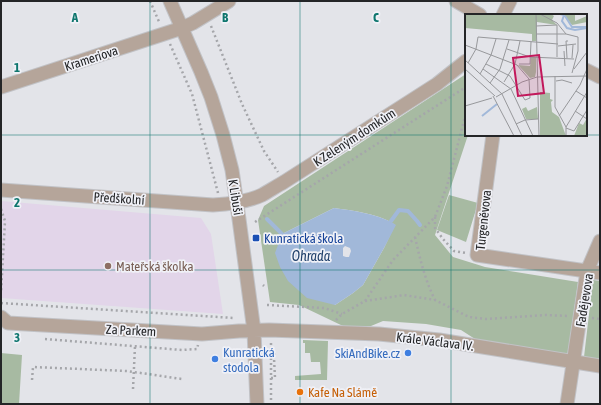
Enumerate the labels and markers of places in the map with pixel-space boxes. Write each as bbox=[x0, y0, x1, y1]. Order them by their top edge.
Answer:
place label: Kunratická škola bbox=[264, 231, 343, 246]
marker: Kunratická škola bbox=[251, 233, 261, 243]
place label: Mateřská školka bbox=[116, 259, 194, 274]
marker: Mateřská školka bbox=[103, 261, 113, 271]
place label: Kunratická stodola bbox=[223, 345, 275, 375]
place label: SkiAndBike.cz bbox=[335, 346, 400, 361]
marker: SkiAndBike.cz bbox=[403, 348, 413, 358]
marker: Kunratická stodola bbox=[210, 354, 220, 364]
place label: Kafe Na Slámě bbox=[308, 385, 377, 400]
marker: Kafe Na Slámě bbox=[295, 387, 305, 397]

